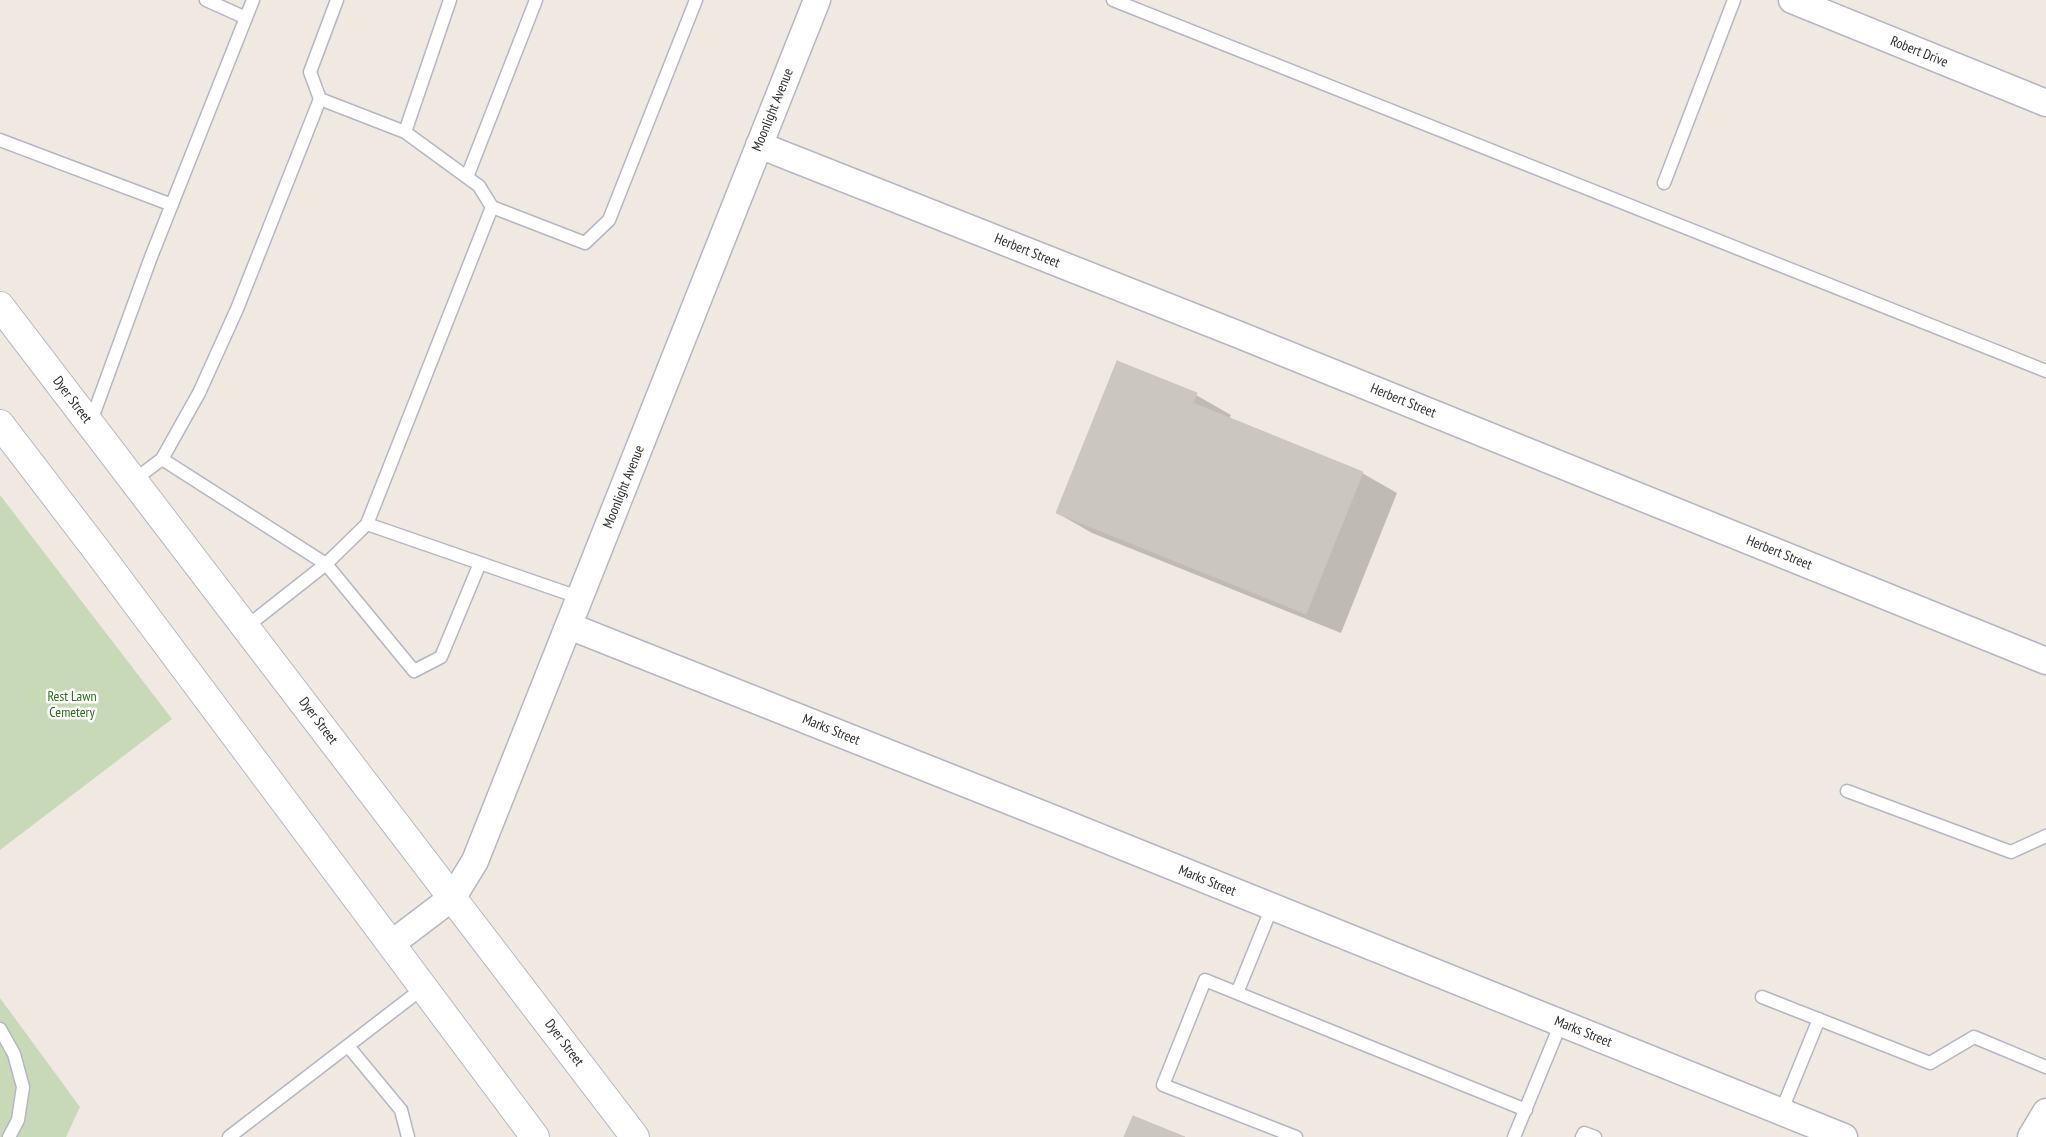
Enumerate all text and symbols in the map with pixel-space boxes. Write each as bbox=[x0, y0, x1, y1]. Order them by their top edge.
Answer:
street label: Robert Drive bbox=[1888, 33, 1950, 71]
street label: Moonlight Avenue bbox=[749, 66, 797, 154]
street label: Herbert Street bbox=[992, 230, 1062, 272]
street label: Dyer Street bbox=[49, 373, 95, 427]
street label: Herbert Street bbox=[1368, 380, 1438, 422]
street label: Moonlight Avenue bbox=[600, 443, 648, 531]
street label: Herbert Street bbox=[1744, 532, 1814, 574]
park label: Rest Lawn Cemetery bbox=[47, 689, 97, 722]
street label: Dyer Street bbox=[295, 694, 341, 748]
street label: Marks Street bbox=[800, 711, 862, 749]
street label: Marks Street bbox=[1176, 862, 1238, 900]
street label: Marks Street bbox=[1552, 1013, 1614, 1051]
street label: Dyer Street bbox=[541, 1016, 587, 1070]

